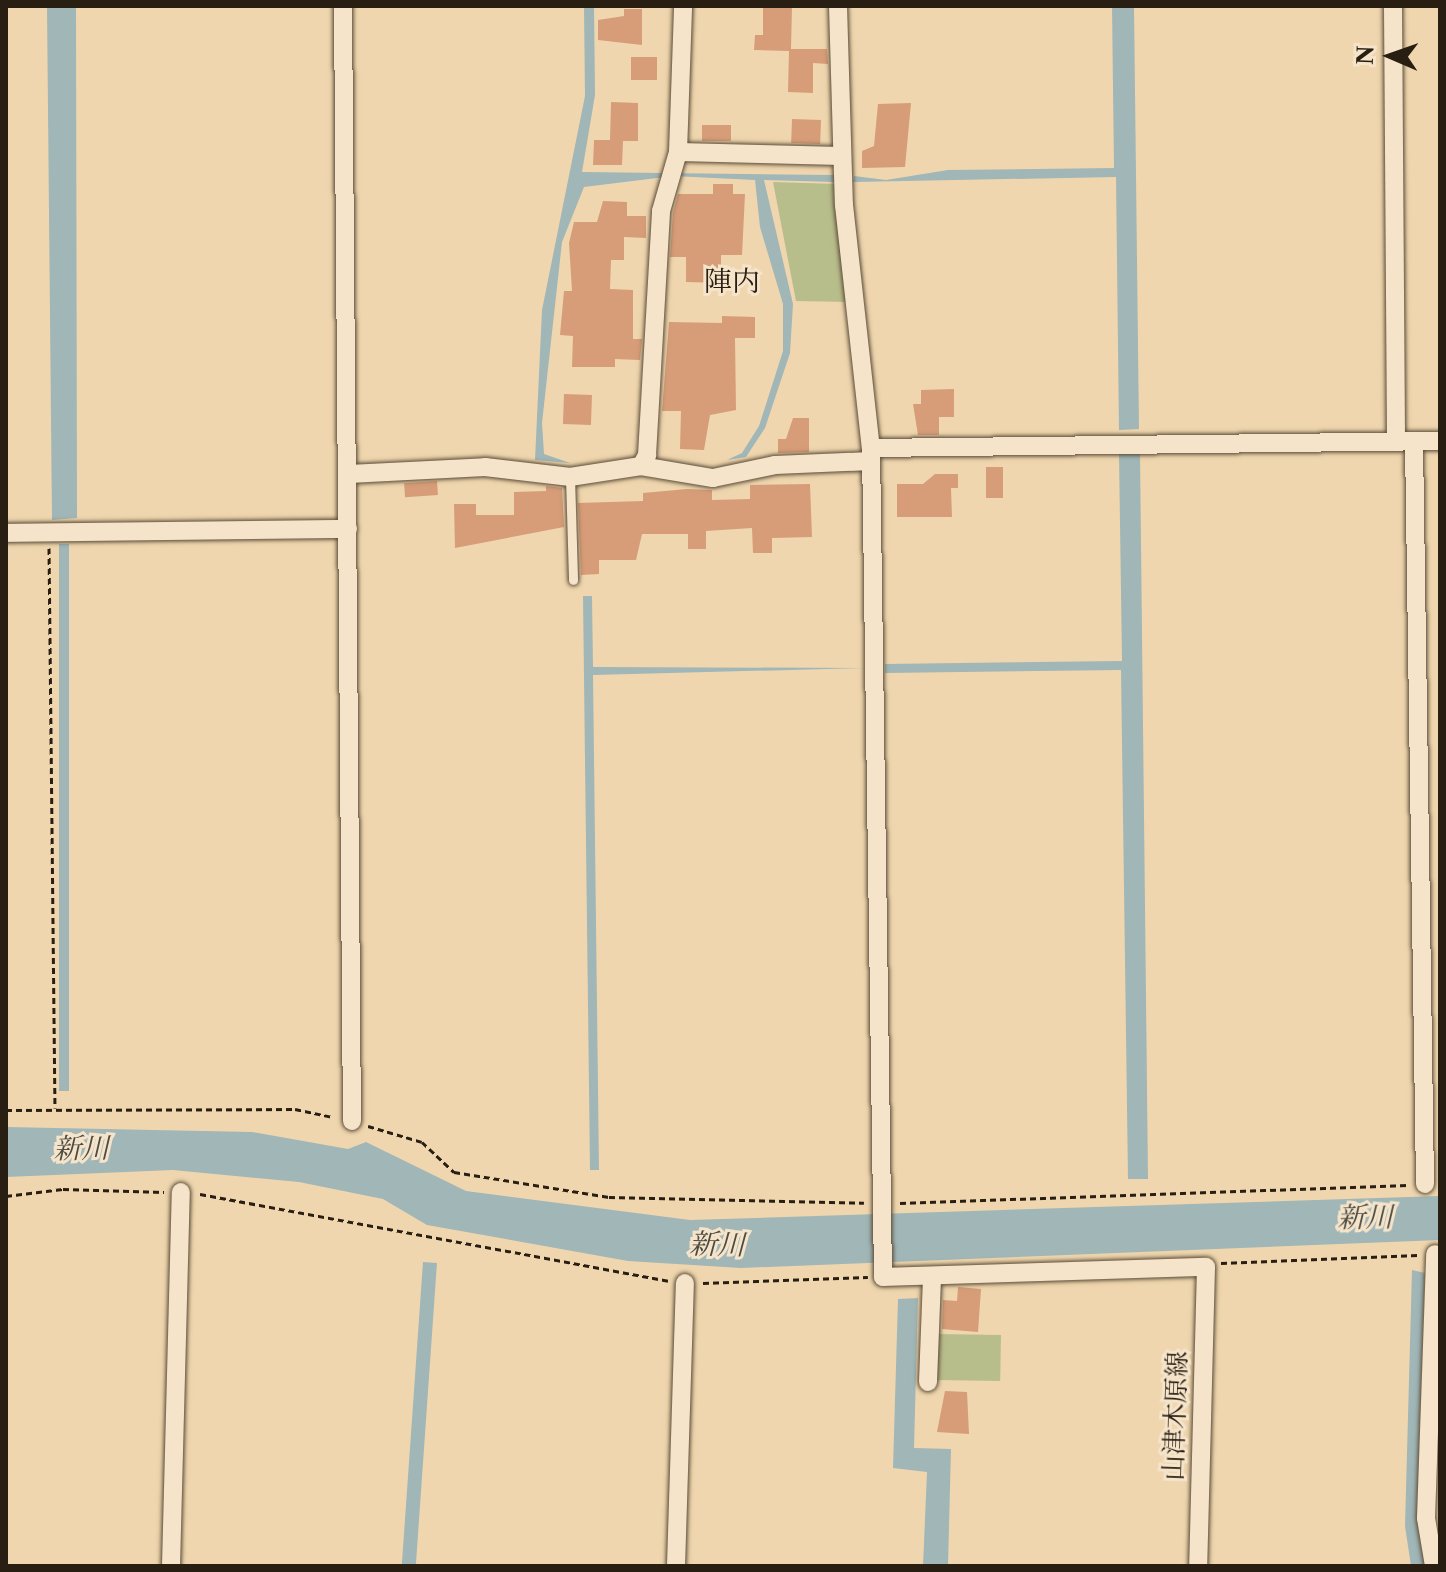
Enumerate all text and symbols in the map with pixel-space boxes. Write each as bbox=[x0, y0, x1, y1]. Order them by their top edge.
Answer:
north arrow bbox=[1350, 16, 1430, 96]
text: N bbox=[1352, 45, 1379, 65]
district label: 陣内 bbox=[704, 264, 760, 298]
water label: 新川 bbox=[53, 1131, 109, 1165]
water label: 新川 bbox=[1337, 1200, 1393, 1234]
water label: 新川 bbox=[689, 1227, 745, 1261]
street label: 山津木原線 bbox=[1158, 1350, 1194, 1482]

